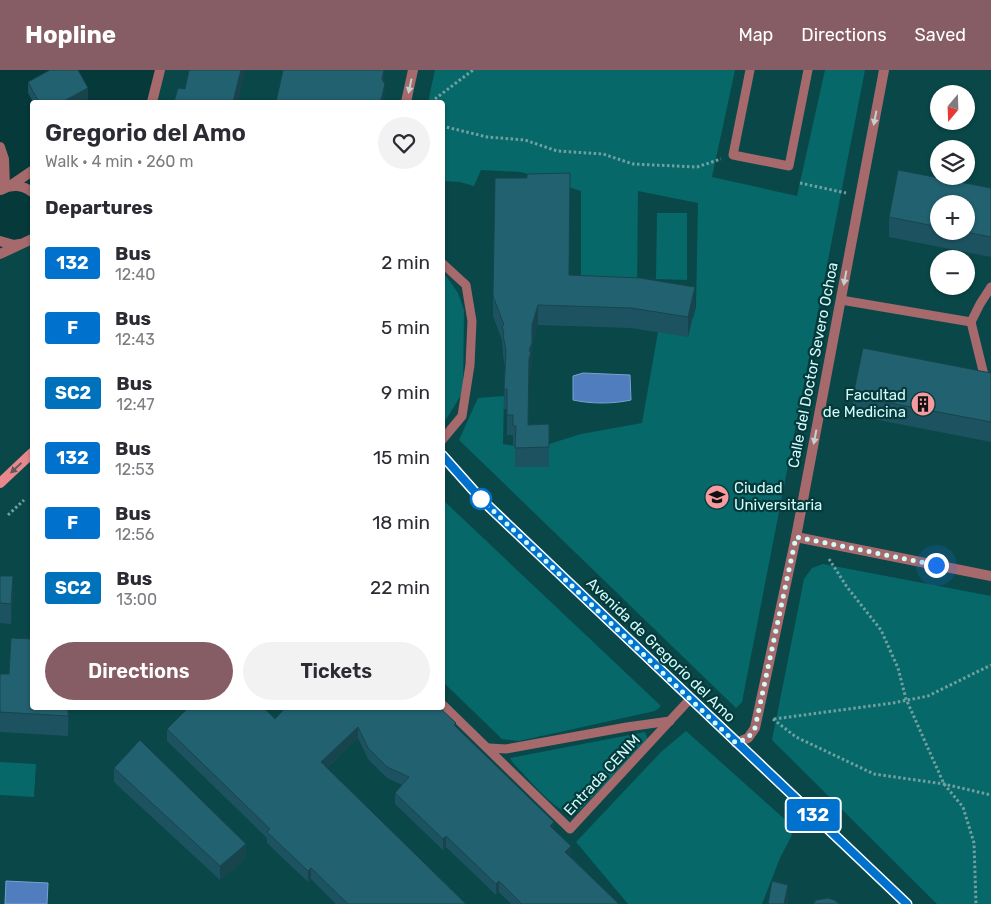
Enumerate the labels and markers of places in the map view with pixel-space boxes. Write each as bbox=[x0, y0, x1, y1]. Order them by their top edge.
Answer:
place label: Facultad de Medicina bbox=[823, 386, 906, 421]
building icon: Facultad de Medicina bbox=[910, 391, 936, 417]
place label: Ciudad Universitaria bbox=[734, 479, 822, 514]
school or university icon: Ciudad Universitaria bbox=[704, 484, 730, 510]
unlabelled marker bbox=[470, 488, 492, 510]

